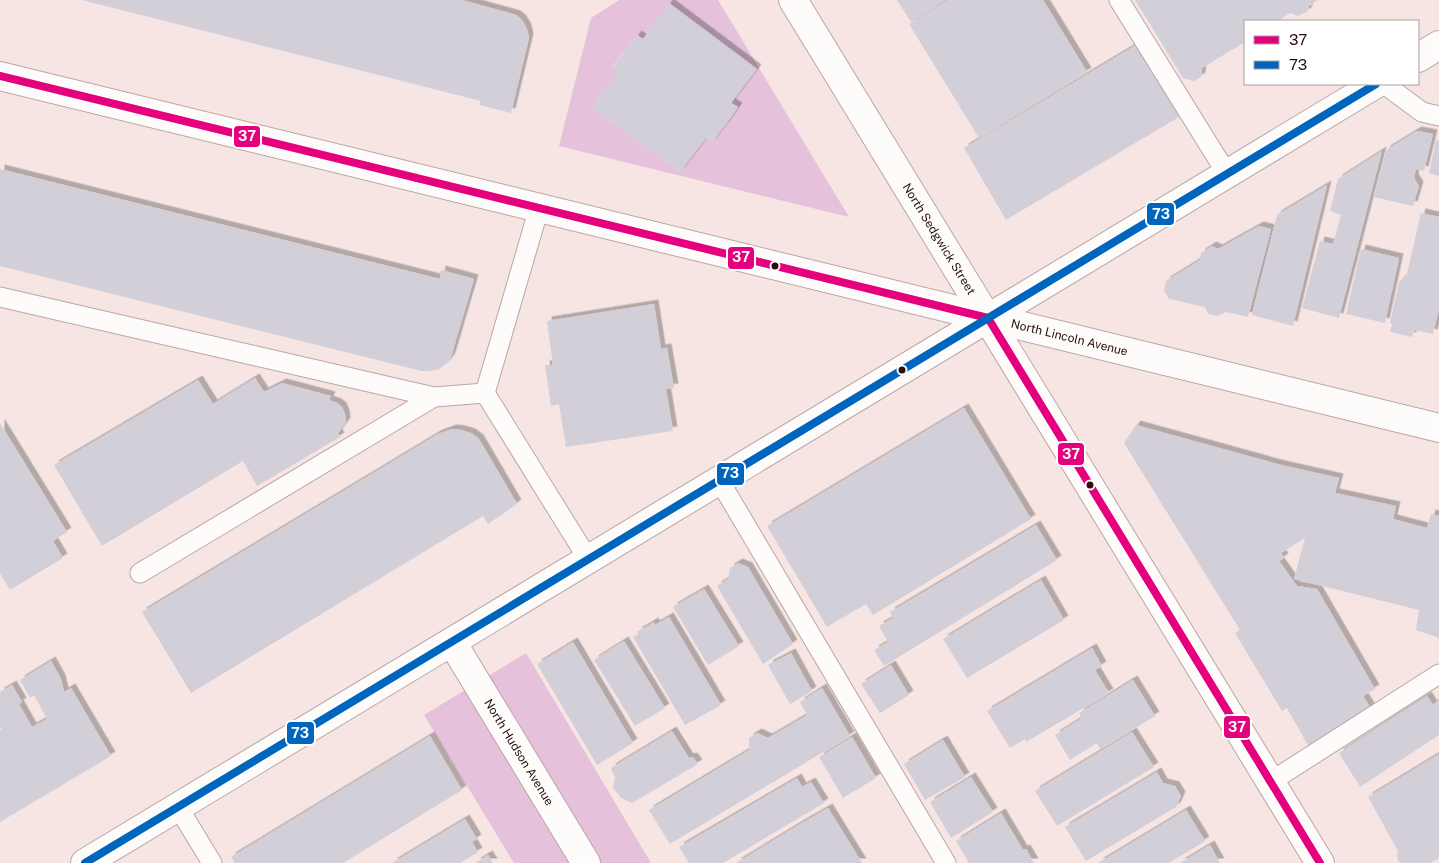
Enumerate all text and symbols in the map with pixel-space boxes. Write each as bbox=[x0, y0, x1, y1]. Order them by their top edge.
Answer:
legend bbox=[1244, 20, 1419, 85]
text: 37 bbox=[1289, 31, 1307, 48]
text: 73 bbox=[1289, 56, 1307, 73]
line badge: 37 bbox=[233, 125, 261, 148]
text: 37 bbox=[238, 128, 256, 144]
street label: North Sedgwick Street bbox=[900, 181, 978, 297]
line badge: 73 bbox=[1146, 202, 1175, 226]
text: 73 bbox=[1152, 206, 1170, 222]
line badge: 37 bbox=[727, 246, 755, 270]
text: 37 bbox=[732, 249, 750, 265]
unlabelled marker bbox=[770, 261, 780, 271]
street label: North Lincoln Avenue bbox=[1010, 317, 1129, 359]
unlabelled marker bbox=[897, 365, 907, 375]
line badge: 37 bbox=[1057, 442, 1085, 466]
text: 37 bbox=[1062, 446, 1080, 462]
line badge: 73 bbox=[716, 462, 745, 486]
text: 73 bbox=[721, 465, 739, 481]
unlabelled marker bbox=[1085, 480, 1095, 490]
street label: North Hudson Avenue bbox=[481, 696, 557, 808]
line badge: 37 bbox=[1223, 715, 1251, 739]
text: 37 bbox=[1228, 719, 1246, 735]
line badge: 73 bbox=[286, 721, 315, 745]
text: 73 bbox=[291, 725, 309, 741]

